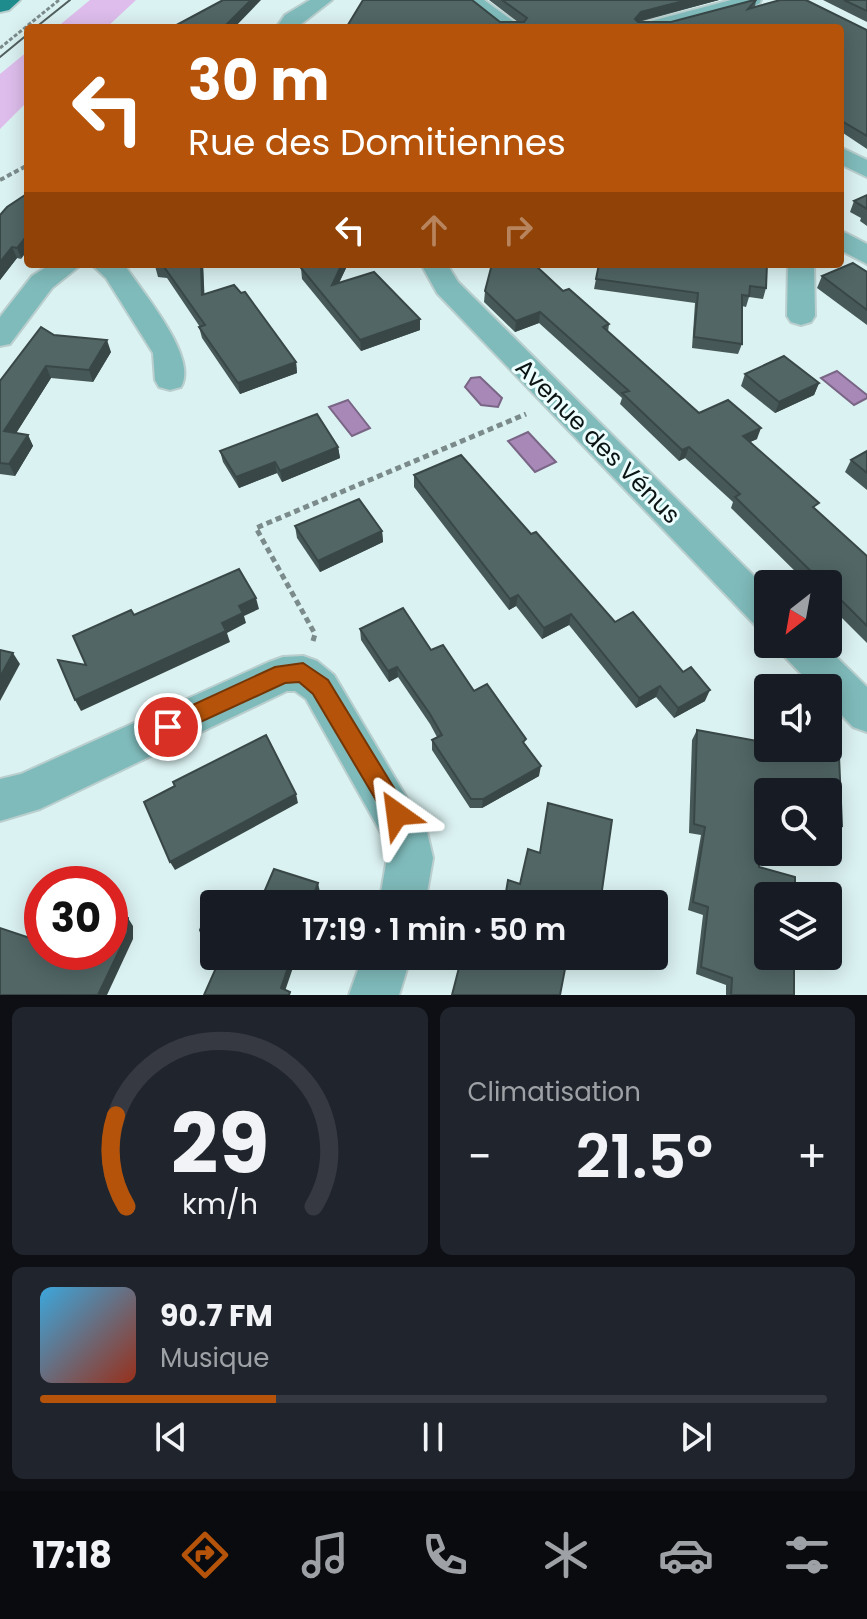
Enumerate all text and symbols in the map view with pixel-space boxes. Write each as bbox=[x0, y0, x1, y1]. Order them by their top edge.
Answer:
text: 30 m bbox=[188, 41, 330, 120]
icon: left bbox=[56, 56, 160, 160]
text: Rue des Domitiennes bbox=[188, 117, 566, 168]
icon: left bbox=[328, 208, 372, 252]
icon: ahead bbox=[412, 208, 456, 252]
icon: right bbox=[496, 208, 540, 252]
street label: Avenue des Vénus bbox=[508, 351, 688, 531]
north arrow bbox=[754, 570, 842, 658]
map controls bbox=[754, 570, 842, 970]
button: sound bbox=[754, 674, 842, 762]
pin bbox=[134, 693, 202, 761]
icon: arrive bbox=[146, 705, 190, 749]
position arrow bbox=[355, 772, 439, 856]
button: search bbox=[754, 778, 842, 866]
speed limit sign: 30 bbox=[24, 866, 128, 970]
button: layers bbox=[754, 882, 842, 970]
text: 17:19 · 1 min · 50 m bbox=[302, 908, 566, 951]
text: Climatisation bbox=[468, 1074, 641, 1110]
text: 29 bbox=[170, 1086, 269, 1202]
text: 21.5° bbox=[576, 1115, 713, 1199]
text: − bbox=[468, 1126, 492, 1187]
text: + bbox=[797, 1126, 827, 1187]
text: km/h bbox=[182, 1184, 258, 1224]
text: 90.7 FM bbox=[160, 1294, 273, 1337]
text: Musique bbox=[160, 1340, 269, 1376]
icon: previous bbox=[149, 1415, 193, 1459]
icon: pause bbox=[411, 1415, 455, 1459]
icon: next bbox=[674, 1415, 718, 1459]
icon: directions bbox=[177, 1527, 233, 1583]
icon: music bbox=[297, 1527, 353, 1583]
icon: phone bbox=[417, 1527, 473, 1583]
icon: climate bbox=[538, 1527, 594, 1583]
icon: car bbox=[658, 1527, 714, 1583]
icon: filters bbox=[779, 1527, 835, 1583]
text: 17:18 bbox=[32, 1530, 112, 1581]

